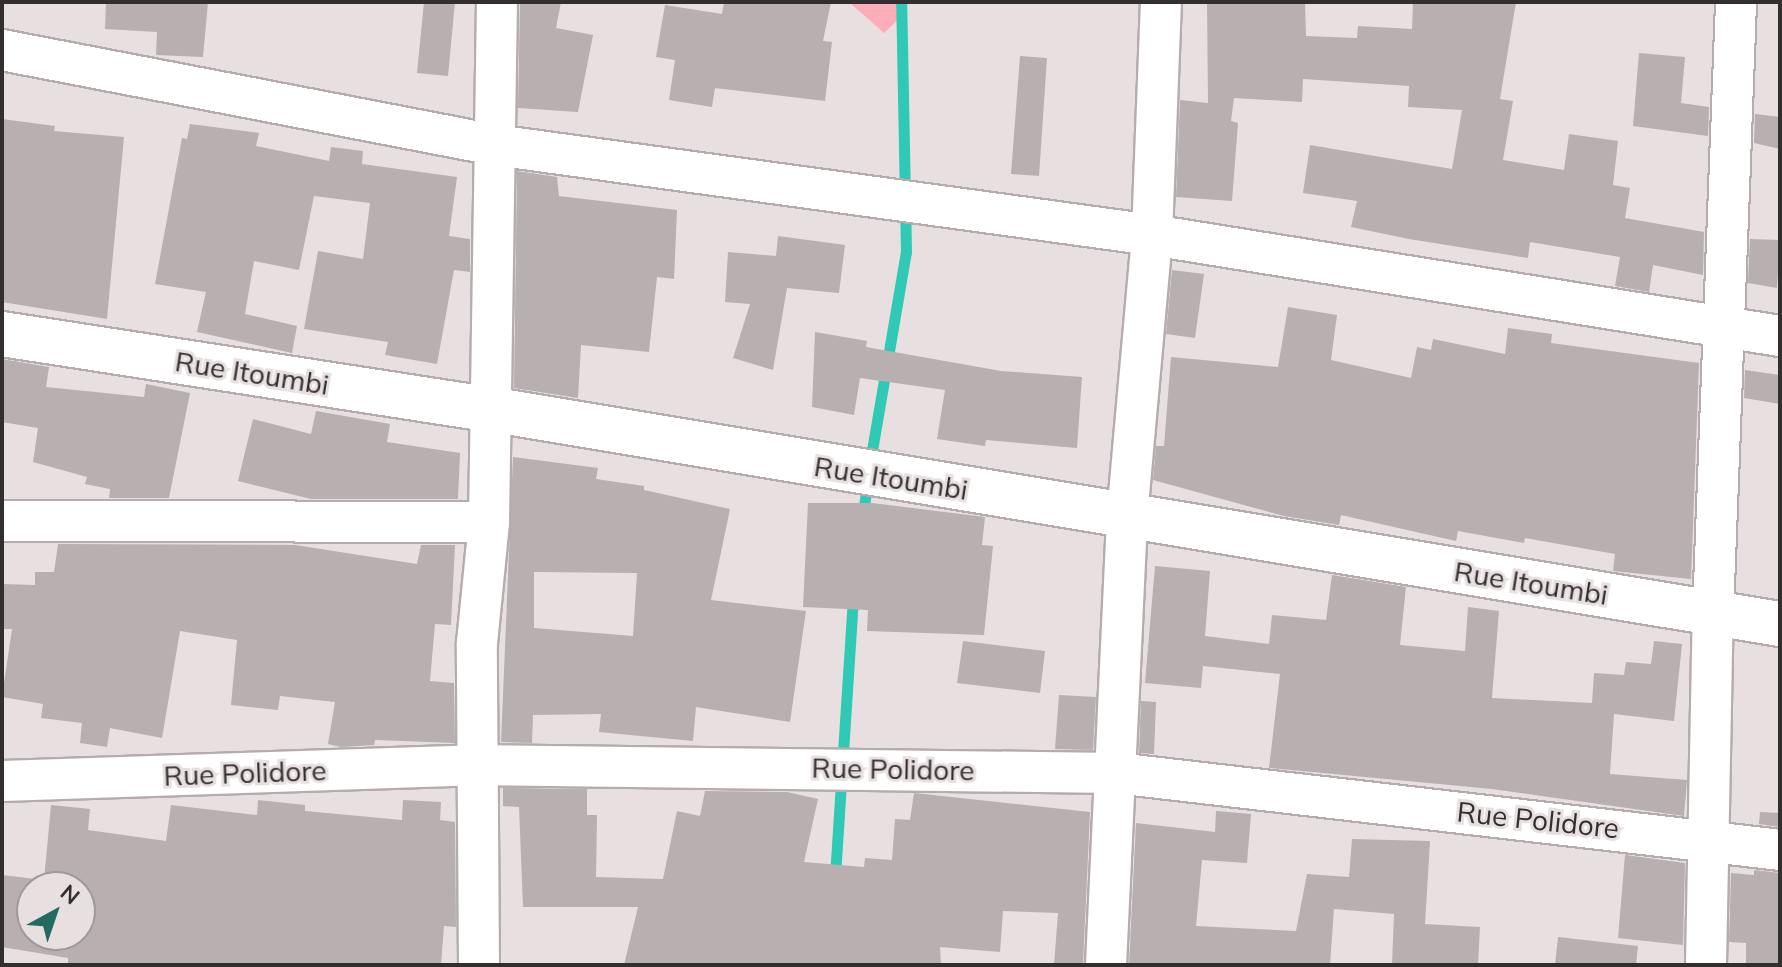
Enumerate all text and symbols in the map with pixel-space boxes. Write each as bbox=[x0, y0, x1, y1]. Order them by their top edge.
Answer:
street label: Rue Itoumbi bbox=[173, 344, 331, 402]
street label: Rue Itoumbi bbox=[812, 449, 970, 507]
street label: Rue Itoumbi bbox=[1452, 554, 1610, 612]
street label: Rue Polidore bbox=[811, 751, 975, 787]
street label: Rue Polidore bbox=[163, 753, 327, 793]
street label: Rue Polidore bbox=[1455, 795, 1621, 845]
north arrow bbox=[16, 871, 96, 951]
text: N bbox=[55, 878, 86, 910]

